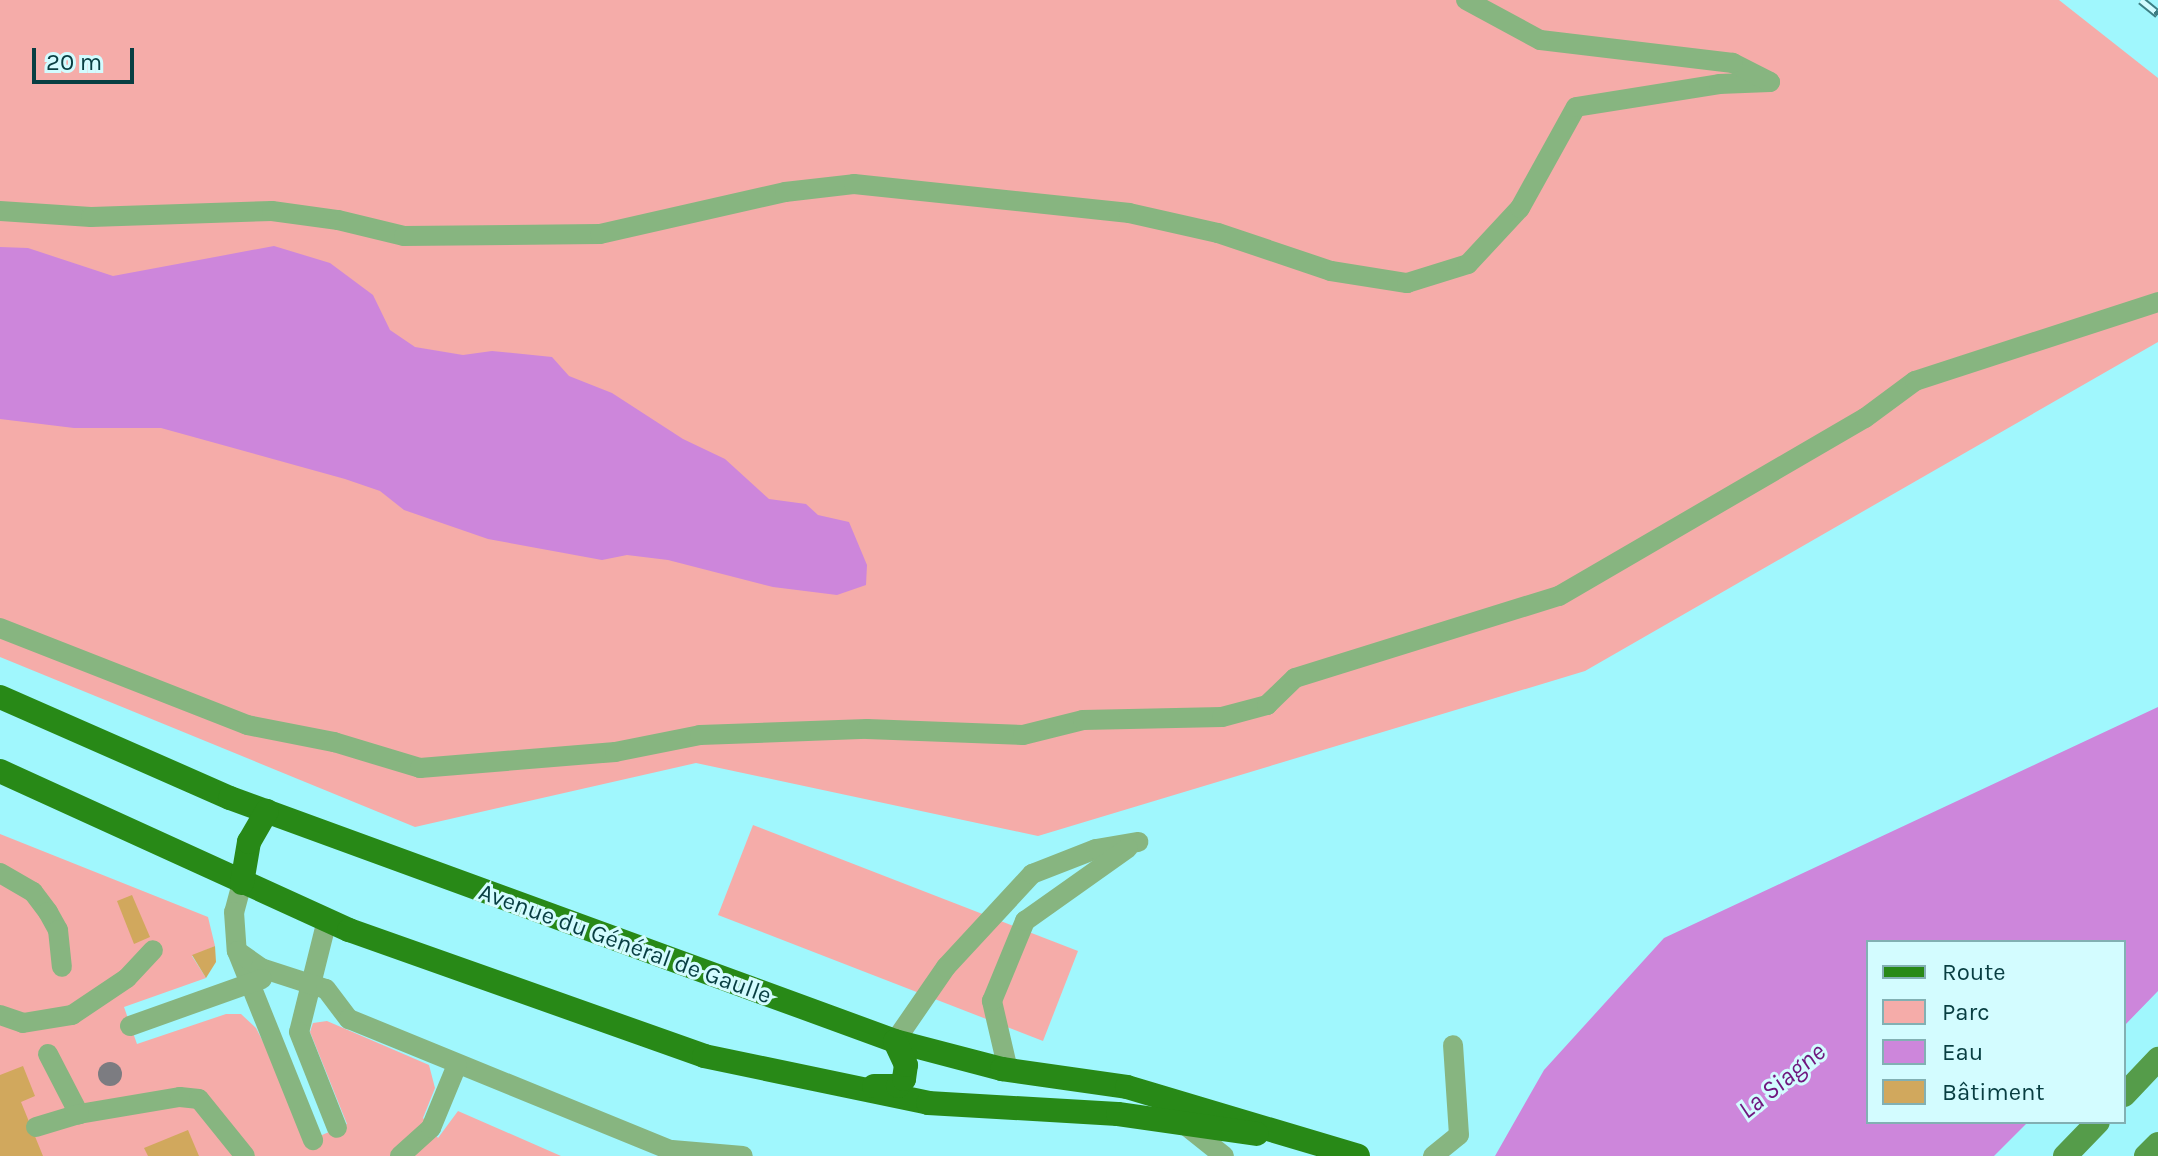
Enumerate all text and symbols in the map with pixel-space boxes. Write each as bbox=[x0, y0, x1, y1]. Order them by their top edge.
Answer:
scale bar bbox=[36, 32, 138, 82]
text: 20 m bbox=[46, 48, 102, 76]
street label: Avenue du Général de Gaulle bbox=[475, 878, 775, 1010]
legend bbox=[1866, 940, 2126, 1124]
text: Route bbox=[1942, 958, 2006, 986]
text: Parc bbox=[1942, 998, 1990, 1026]
water label: La Siagne bbox=[1732, 1036, 1832, 1126]
text: Eau bbox=[1942, 1038, 1983, 1066]
text: Bâtiment bbox=[1942, 1078, 2045, 1106]

